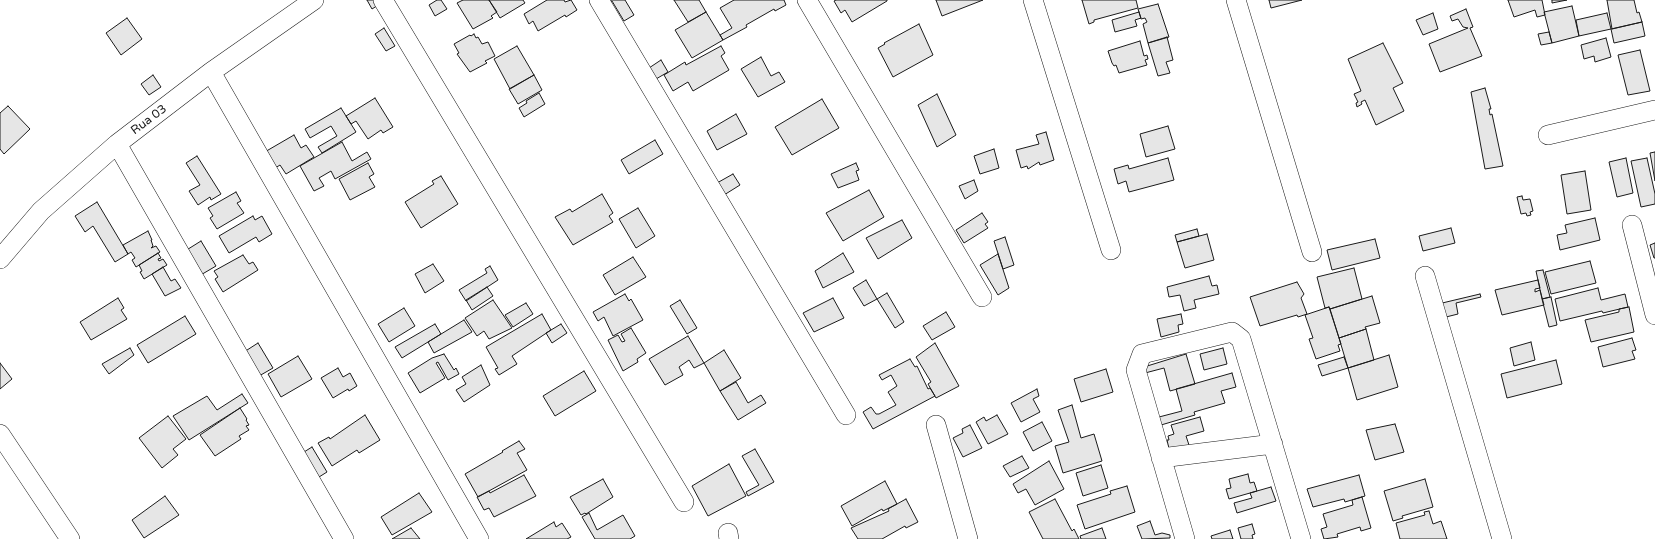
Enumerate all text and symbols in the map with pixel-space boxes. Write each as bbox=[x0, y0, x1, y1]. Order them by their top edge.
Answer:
street label: Rua 03 bbox=[128, 102, 170, 138]

